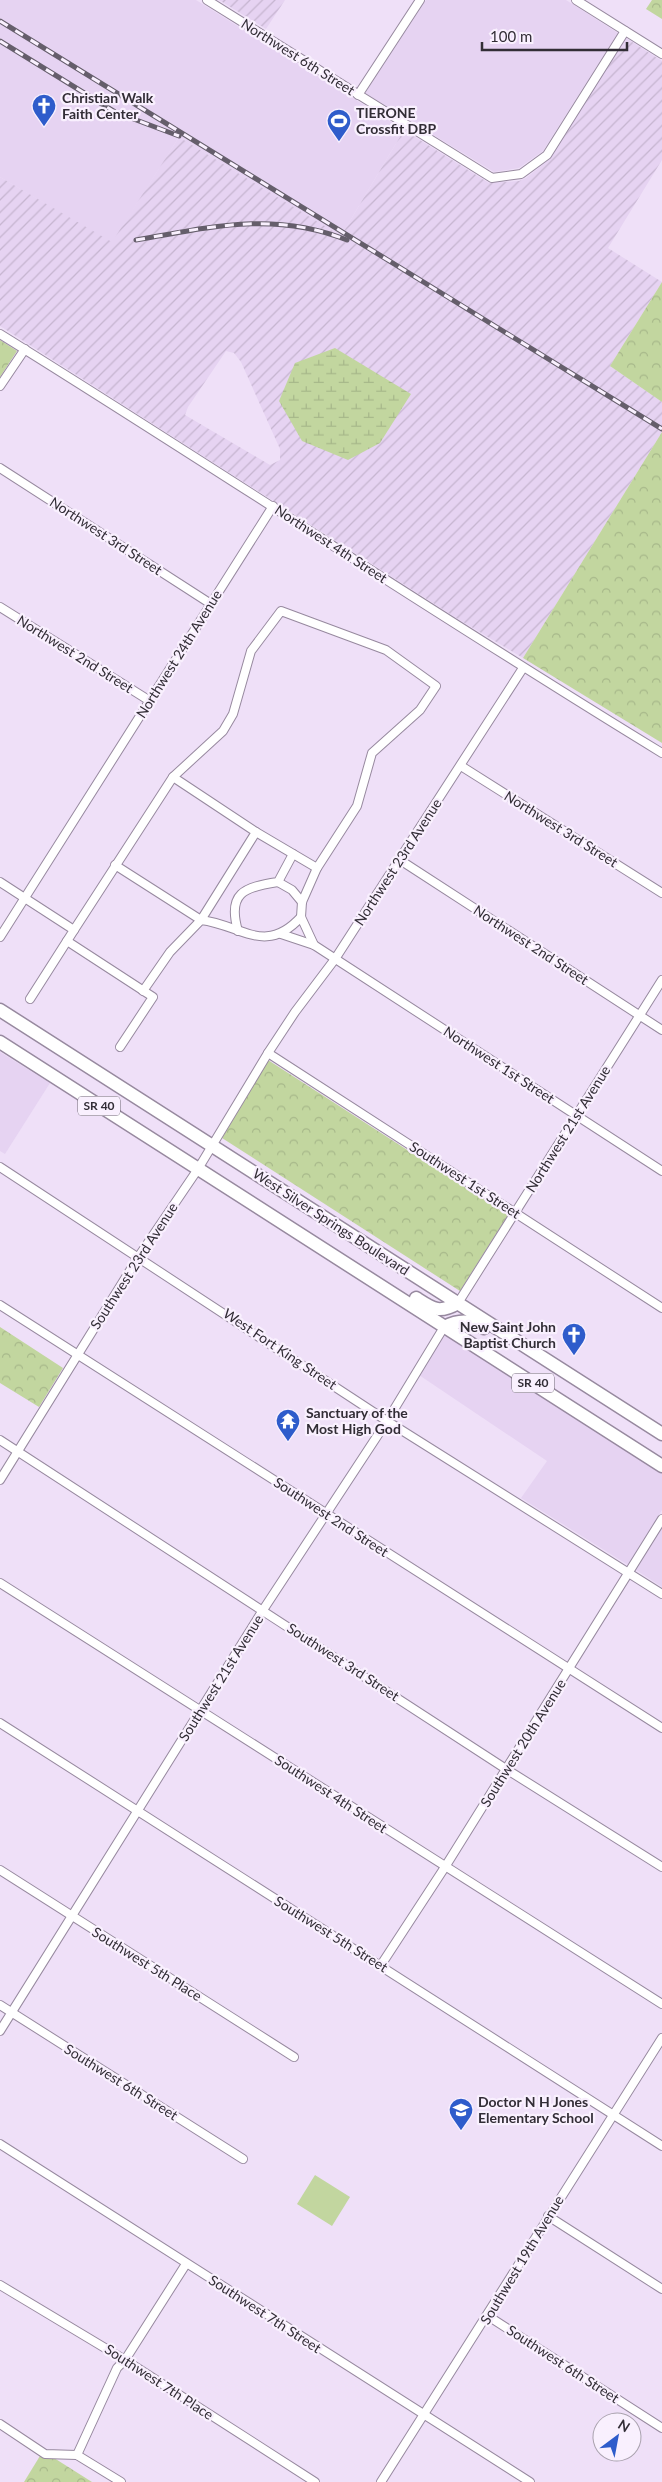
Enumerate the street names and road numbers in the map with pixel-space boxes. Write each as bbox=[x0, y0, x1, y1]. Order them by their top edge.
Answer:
street label: Northwest 6th Street bbox=[238, 15, 358, 98]
street label: Northwest 3rd Street bbox=[47, 493, 166, 578]
street label: Northwest 4th Street bbox=[272, 501, 391, 586]
street label: Northwest 24th Avenue bbox=[132, 587, 225, 721]
street label: Northwest 2nd Street bbox=[14, 611, 136, 696]
street label: Northwest 3rd Street bbox=[501, 787, 621, 870]
street label: Northwest 23rd Avenue bbox=[350, 795, 445, 928]
street label: Northwest 2nd Street bbox=[471, 901, 592, 988]
street label: Northwest 1st Street bbox=[441, 1022, 558, 1107]
street label: Northwest 21st Avenue bbox=[522, 1062, 613, 1195]
road number: SR 40 bbox=[78, 1096, 120, 1116]
street label: Southwest 1st Street bbox=[407, 1137, 524, 1222]
street label: West Silver Springs Boulevard bbox=[250, 1165, 413, 1279]
street label: Southwest 23rd Avenue bbox=[86, 1199, 181, 1332]
street label: West Fort King Street bbox=[220, 1304, 340, 1393]
road number: SR 40 bbox=[512, 1374, 554, 1392]
street label: Southwest 2nd Street bbox=[271, 1473, 392, 1560]
street label: Southwest 21st Avenue bbox=[175, 1611, 266, 1744]
street label: Southwest 3rd Street bbox=[284, 1619, 403, 1704]
street label: Southwest 20th Avenue bbox=[476, 1676, 569, 1810]
street label: Southwest 4th Street bbox=[272, 1751, 391, 1836]
street label: Southwest 5th Street bbox=[271, 1892, 391, 1975]
street label: Southwest 5th Place bbox=[89, 1923, 205, 2004]
street label: Southwest 6th Street bbox=[61, 2040, 181, 2123]
street label: Southwest 19th Avenue bbox=[476, 2192, 567, 2327]
street label: Southwest 7th Street bbox=[206, 2271, 325, 2356]
street label: Southwest 6th Street bbox=[504, 2321, 623, 2406]
street label: Southwest 7th Place bbox=[102, 2340, 217, 2423]

